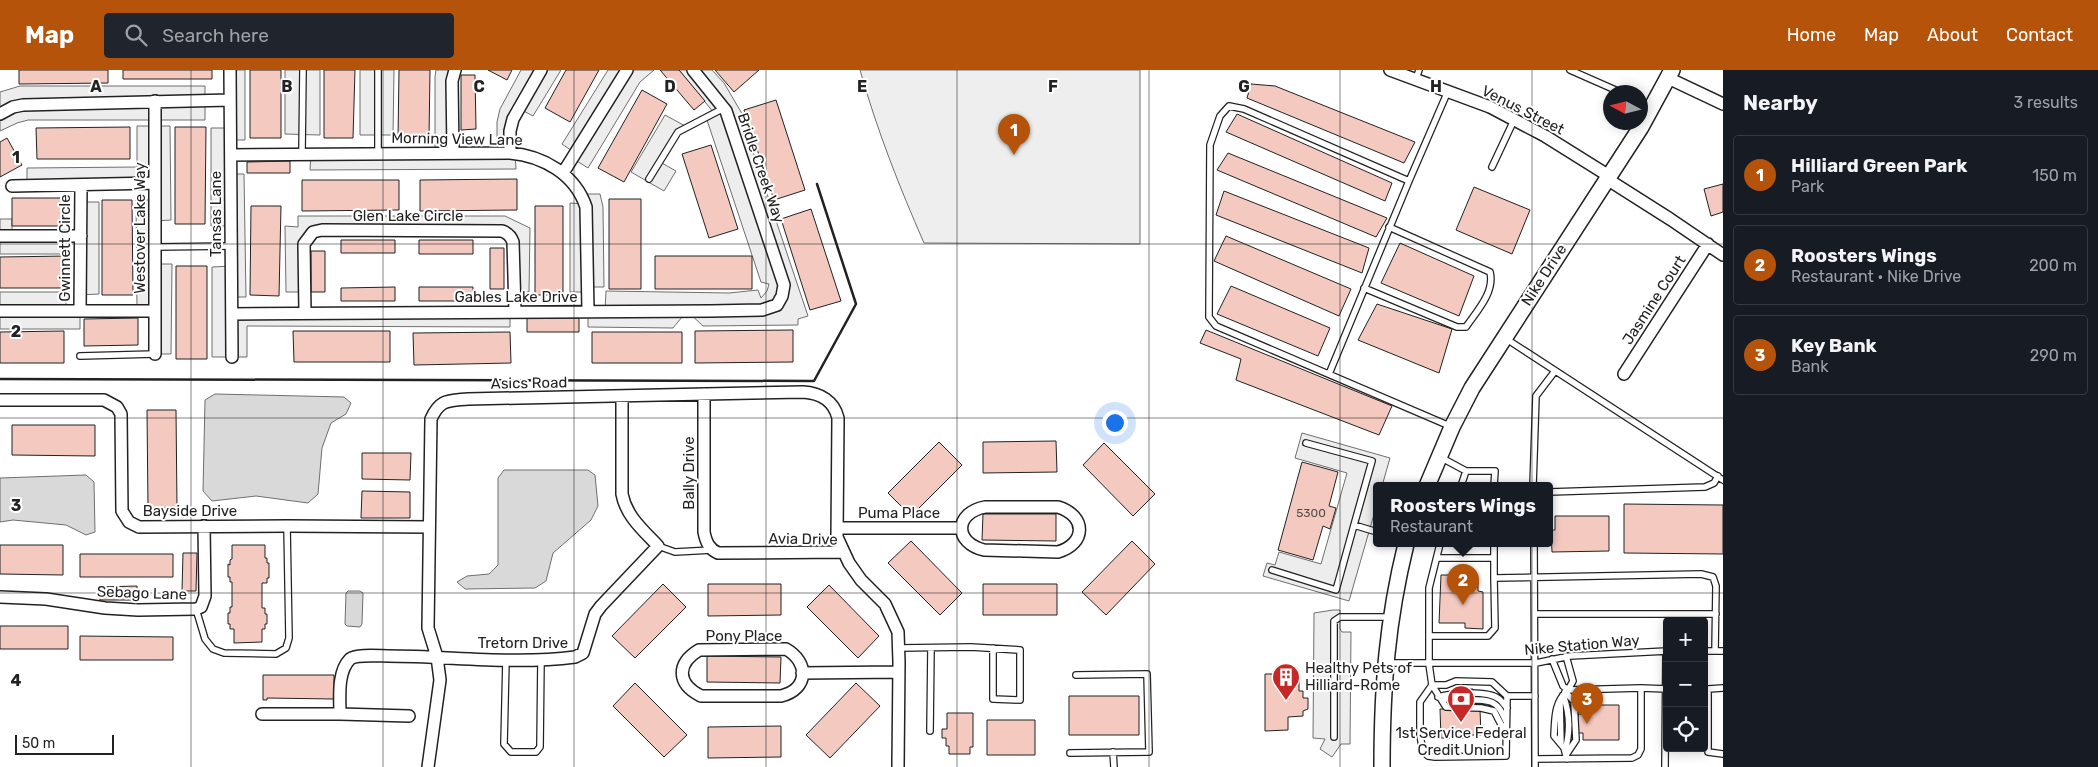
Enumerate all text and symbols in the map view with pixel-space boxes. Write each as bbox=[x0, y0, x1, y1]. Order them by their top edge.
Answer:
search box bbox=[104, 13, 454, 58]
text: Map bbox=[25, 21, 74, 49]
icon: search bbox=[122, 21, 150, 49]
text: Search here bbox=[162, 24, 269, 47]
text: Home bbox=[1787, 24, 1836, 46]
text: Map bbox=[1864, 24, 1899, 46]
text: About bbox=[1927, 24, 1978, 46]
text: Contact bbox=[2006, 24, 2073, 46]
text: A bbox=[90, 77, 102, 96]
text: B bbox=[281, 77, 293, 96]
text: C bbox=[473, 77, 485, 96]
text: D bbox=[664, 77, 676, 96]
text: E bbox=[857, 77, 867, 96]
text: F bbox=[1048, 77, 1058, 96]
text: G bbox=[1238, 77, 1250, 96]
text: H bbox=[1430, 77, 1442, 96]
street label: Venus Street bbox=[1479, 81, 1567, 139]
north arrow bbox=[1603, 85, 1648, 130]
text: Nearby bbox=[1743, 90, 1818, 115]
text: 3 results bbox=[2013, 93, 2078, 112]
street label: Bridle Creek Way bbox=[734, 110, 788, 226]
pin: 1 bbox=[998, 114, 1030, 155]
street label: Morning View Lane bbox=[391, 129, 523, 149]
text: 1 bbox=[12, 148, 20, 167]
text: Hilliard Green Park bbox=[1791, 154, 1967, 177]
street label: Westover Lake Way bbox=[131, 162, 149, 294]
text: 1 bbox=[1756, 166, 1764, 185]
text: 150 m bbox=[2032, 166, 2077, 185]
street label: Tansas Lane bbox=[207, 171, 225, 257]
text: Park bbox=[1791, 177, 1824, 196]
street label: Gwinnett Circle bbox=[56, 194, 74, 302]
street label: Glen Lake Circle bbox=[353, 207, 463, 225]
street label: Nike Drive bbox=[1517, 241, 1571, 309]
text: Roosters Wings bbox=[1791, 244, 1937, 267]
street label: Jasmine Court bbox=[1618, 252, 1690, 348]
text: 2 bbox=[1755, 256, 1765, 275]
text: 200 m bbox=[2029, 256, 2077, 275]
text: Restaurant · Nike Drive bbox=[1791, 267, 1961, 286]
street label: Gables Lake Drive bbox=[454, 288, 578, 306]
text: 2 bbox=[11, 322, 21, 341]
text: Key Bank bbox=[1791, 334, 1877, 357]
text: 3 bbox=[1755, 346, 1765, 365]
text: 290 m bbox=[2030, 346, 2077, 365]
text: Bank bbox=[1791, 357, 1828, 376]
street label: Asics Road bbox=[491, 373, 567, 393]
your location bbox=[1102, 410, 1128, 436]
street label: Bally Drive bbox=[680, 436, 698, 510]
popup bbox=[1373, 482, 1553, 547]
text: Roosters Wings bbox=[1390, 494, 1536, 517]
text: 3 bbox=[11, 496, 21, 515]
street label: Bayside Drive bbox=[143, 502, 237, 520]
street label: Puma Place bbox=[858, 504, 940, 522]
house number: 5300 bbox=[1296, 506, 1326, 520]
text: Restaurant bbox=[1390, 517, 1473, 536]
street label: Avia Drive bbox=[768, 529, 838, 549]
pin: 2 bbox=[1447, 564, 1479, 605]
street label: Sebago Lane bbox=[97, 582, 187, 604]
map controls bbox=[1663, 617, 1708, 752]
button: + bbox=[1663, 617, 1708, 662]
street label: Pony Place bbox=[706, 627, 782, 645]
street label: Nike Station Way bbox=[1524, 631, 1640, 659]
street label: Tretorn Drive bbox=[478, 634, 568, 652]
place label: Healthy Pets of Hilliard-Rome bbox=[1305, 659, 1412, 694]
building icon: Healthy Pets of Hilliard-Rome bbox=[1271, 662, 1301, 701]
button: − bbox=[1663, 662, 1708, 707]
text: 4 bbox=[11, 671, 22, 690]
pin: 3 bbox=[1571, 683, 1603, 724]
bank icon: 1st Service Federal Credit Union bbox=[1446, 684, 1476, 723]
button: locate bbox=[1663, 707, 1708, 752]
place label: 1st Service Federal Credit Union bbox=[1395, 724, 1527, 759]
scale bar bbox=[15, 732, 114, 755]
text: 50 m bbox=[22, 735, 55, 752]

